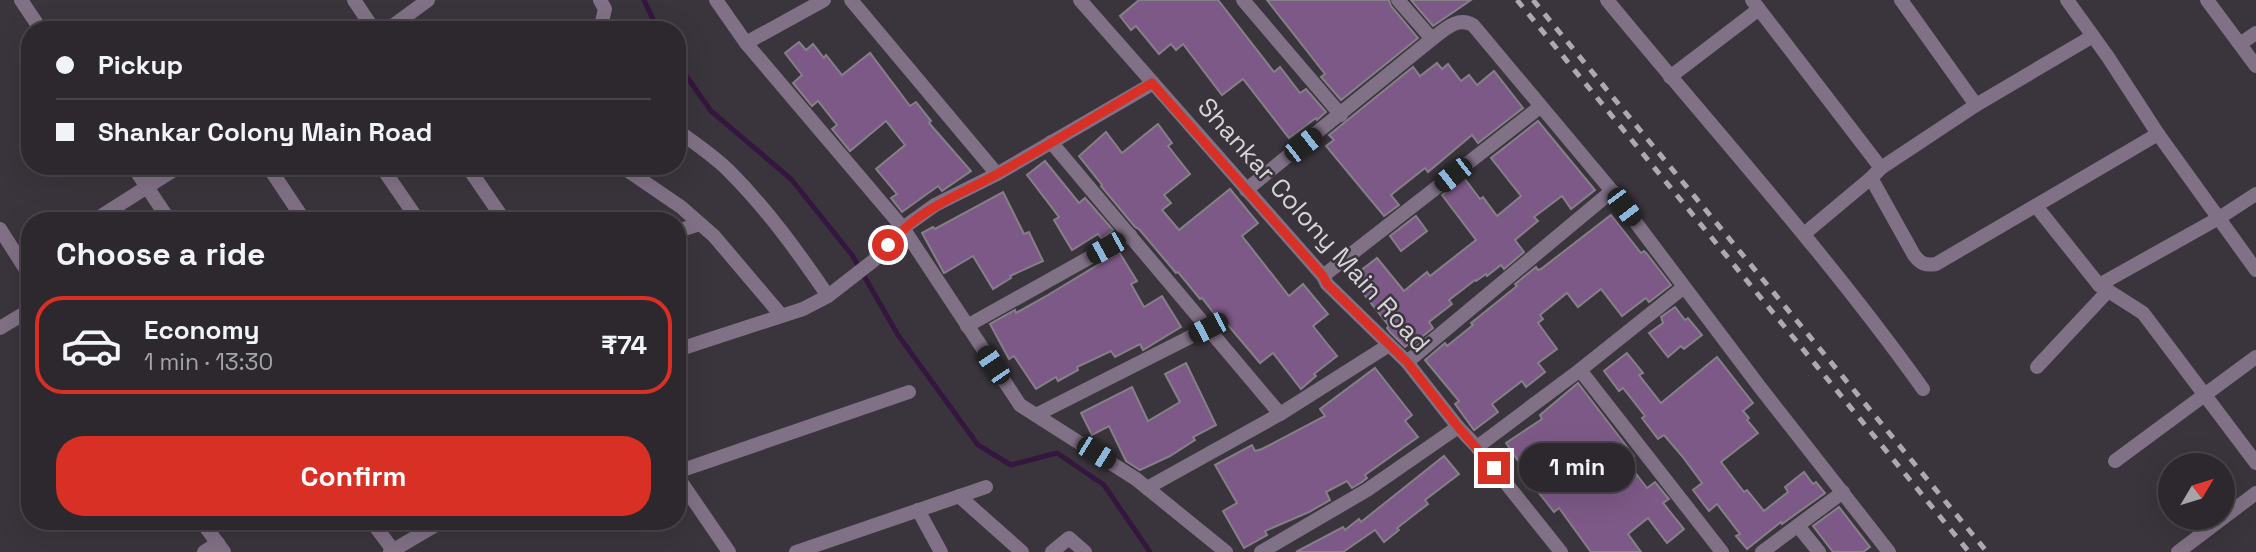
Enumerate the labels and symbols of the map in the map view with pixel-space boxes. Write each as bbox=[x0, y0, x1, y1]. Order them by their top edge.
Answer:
street label: Shankar Colony Main Road bbox=[1190, 90, 1438, 360]
car bbox=[1280, 124, 1327, 166]
car bbox=[1430, 154, 1477, 196]
car bbox=[1603, 184, 1646, 230]
route start bbox=[872, 229, 904, 261]
car bbox=[1083, 229, 1130, 267]
car bbox=[1185, 309, 1232, 347]
car bbox=[973, 342, 1014, 388]
car bbox=[1073, 433, 1120, 473]
callout: 1 min bbox=[1518, 444, 1634, 492]
route end bbox=[1478, 452, 1510, 484]
north arrow bbox=[2158, 453, 2235, 530]

